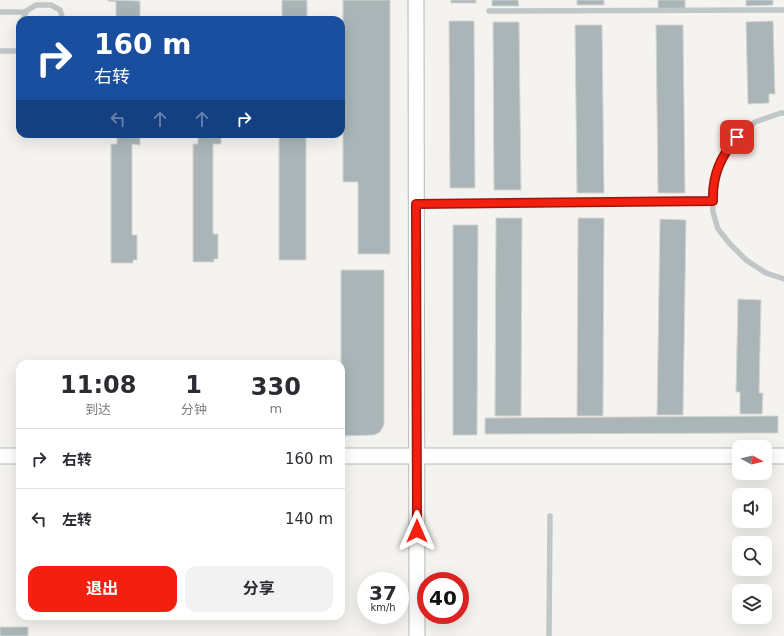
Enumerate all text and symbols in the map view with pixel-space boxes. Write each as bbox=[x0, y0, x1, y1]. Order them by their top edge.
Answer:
text: 160 m bbox=[94, 28, 191, 61]
icon: right bbox=[28, 32, 80, 84]
text: 右转 bbox=[94, 66, 130, 87]
icon: left bbox=[107, 108, 129, 130]
icon: ahead bbox=[149, 108, 171, 130]
icon: ahead bbox=[191, 108, 213, 130]
icon: right bbox=[233, 108, 255, 130]
pin bbox=[720, 120, 754, 154]
icon: arrive bbox=[726, 126, 748, 148]
text: 11:08 bbox=[60, 371, 137, 399]
text: 1 bbox=[185, 371, 202, 399]
text: 330 bbox=[251, 373, 301, 401]
text: m bbox=[269, 401, 282, 416]
text: 到达 bbox=[85, 402, 111, 417]
text: 分钟 bbox=[181, 402, 207, 417]
north arrow bbox=[732, 440, 772, 480]
map controls bbox=[732, 440, 772, 624]
icon: right bbox=[28, 448, 50, 470]
text: 160 m bbox=[285, 450, 333, 468]
text: 右转 bbox=[62, 451, 92, 469]
button: sound bbox=[732, 488, 772, 528]
icon: left bbox=[28, 508, 50, 530]
text: 140 m bbox=[285, 510, 333, 528]
position arrow bbox=[396, 510, 438, 552]
text: 左转 bbox=[62, 511, 92, 529]
button: search bbox=[732, 536, 772, 576]
button: 退出 bbox=[28, 566, 177, 612]
button: 分享 bbox=[185, 566, 333, 612]
speed limit sign: 40 bbox=[417, 572, 469, 624]
text: 37 bbox=[369, 581, 397, 605]
button: layers bbox=[732, 584, 772, 624]
text: km/h bbox=[370, 602, 396, 613]

